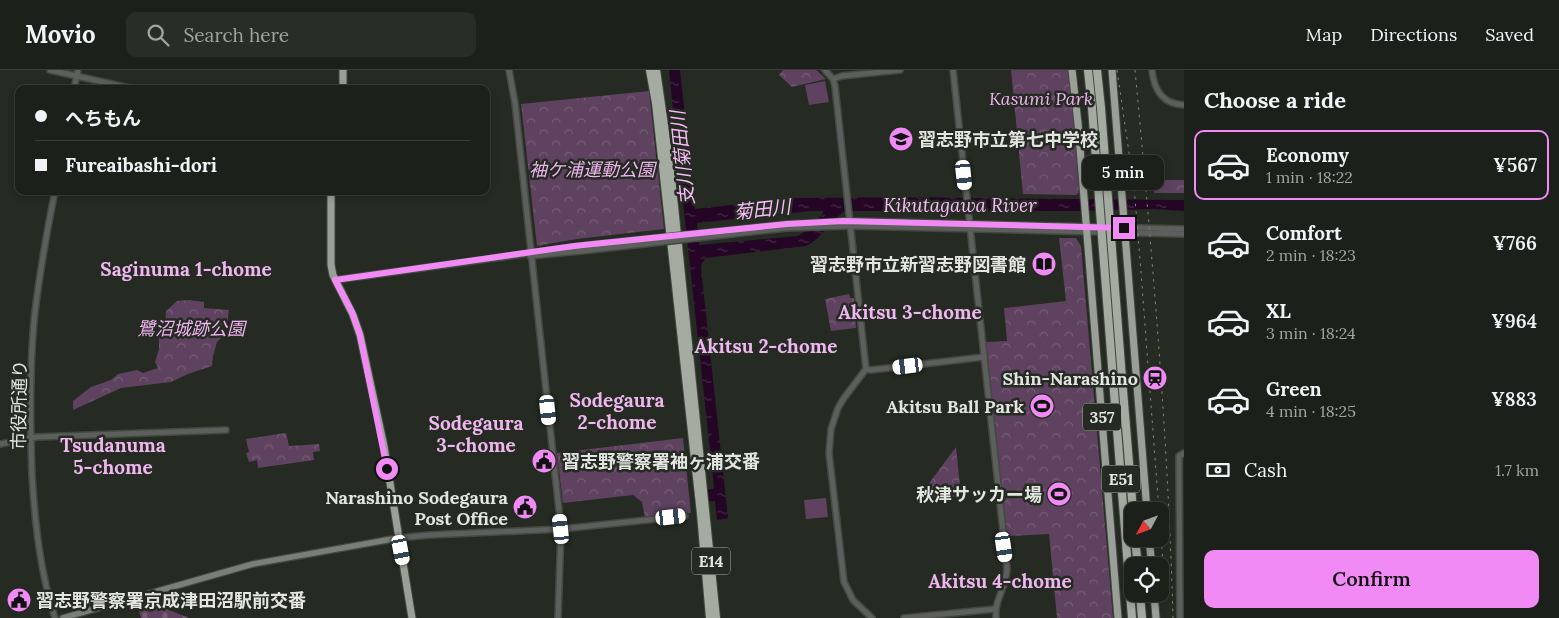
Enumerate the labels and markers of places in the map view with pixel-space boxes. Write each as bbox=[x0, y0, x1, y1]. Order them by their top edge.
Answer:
school or university icon: 習志野市立第七中学校 bbox=[888, 126, 914, 152]
place label: 習志野市立第七中学校 bbox=[918, 128, 1098, 151]
library icon: 習志野市立新習志野図書館 bbox=[1031, 251, 1057, 277]
place label: 習志野市立新習志野図書館 bbox=[810, 253, 1026, 276]
station icon: Shin-Narashino bbox=[1142, 365, 1168, 391]
place label: Shin-Narashino bbox=[1003, 367, 1138, 390]
sports icon: Akitsu Ball Park bbox=[1029, 393, 1055, 419]
place label: Akitsu Ball Park bbox=[886, 395, 1024, 418]
public building icon: 習志野警察署袖ヶ浦交番 bbox=[531, 448, 557, 474]
place label: 習志野警察署袖ヶ浦交番 bbox=[562, 450, 760, 473]
sports icon: 秋津サッカー場 bbox=[1046, 481, 1072, 507]
place label: 秋津サッカー場 bbox=[916, 483, 1042, 506]
place label: Narashino Sodegaura Post Office bbox=[325, 486, 509, 530]
public building icon: Narashino Sodegaura Post Office bbox=[512, 494, 538, 520]
public building icon: 習志野警察署京成津田沼駅前交番 bbox=[6, 587, 32, 613]
place label: 習志野警察署京成津田沼駅前交番 bbox=[36, 589, 306, 612]

